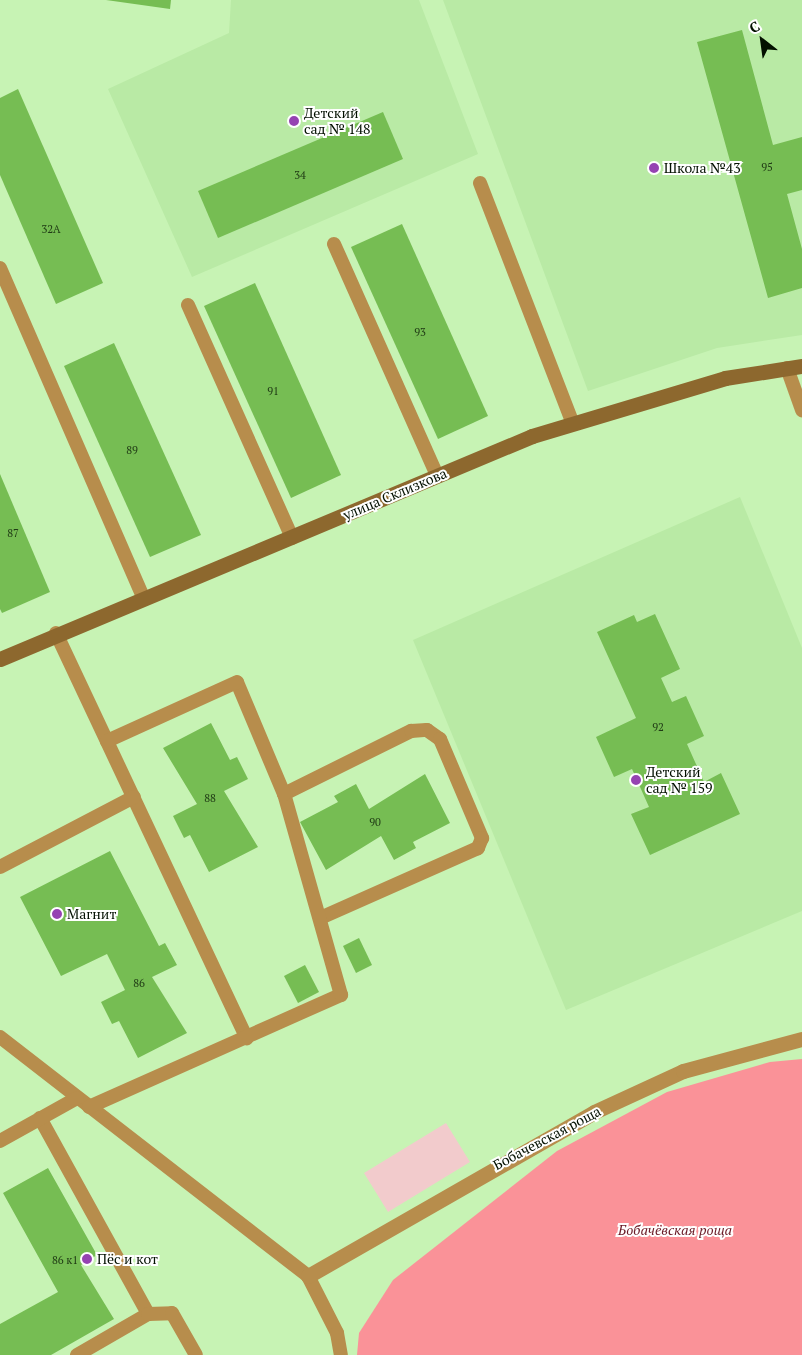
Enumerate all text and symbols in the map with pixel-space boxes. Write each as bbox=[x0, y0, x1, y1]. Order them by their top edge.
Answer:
north arrow bbox=[737, 15, 787, 65]
text: С bbox=[746, 16, 763, 37]
place label: Детский сад № 148 bbox=[304, 105, 371, 138]
marker: Детский сад № 148 bbox=[288, 115, 300, 127]
place label: Школа №43 bbox=[664, 160, 741, 176]
house number: 95 bbox=[761, 160, 773, 174]
marker: Школа №43 bbox=[648, 162, 660, 174]
house number: 34 bbox=[294, 168, 306, 182]
house number: 32А bbox=[41, 222, 61, 236]
house number: 93 bbox=[414, 325, 426, 339]
house number: 91 bbox=[267, 384, 279, 398]
house number: 89 bbox=[126, 443, 138, 457]
street label: улица Склизкова bbox=[341, 465, 449, 523]
house number: 87 bbox=[7, 526, 19, 540]
house number: 92 bbox=[652, 720, 664, 734]
place label: Детский сад № 159 bbox=[646, 764, 713, 796]
marker: Детский сад № 159 bbox=[630, 774, 642, 786]
house number: 88 bbox=[204, 791, 216, 805]
house number: 90 bbox=[369, 815, 381, 829]
place label: Магнит bbox=[67, 906, 116, 922]
marker: Магнит bbox=[51, 908, 63, 920]
house number: 86 bbox=[133, 976, 145, 990]
street label: Бобачевская роща bbox=[490, 1103, 604, 1173]
park label: Бобачёвская роща bbox=[618, 1222, 732, 1238]
place label: Пёс и кот bbox=[97, 1251, 158, 1267]
house number: 86 к1 bbox=[52, 1253, 78, 1267]
marker: Пёс и кот bbox=[81, 1253, 93, 1265]

